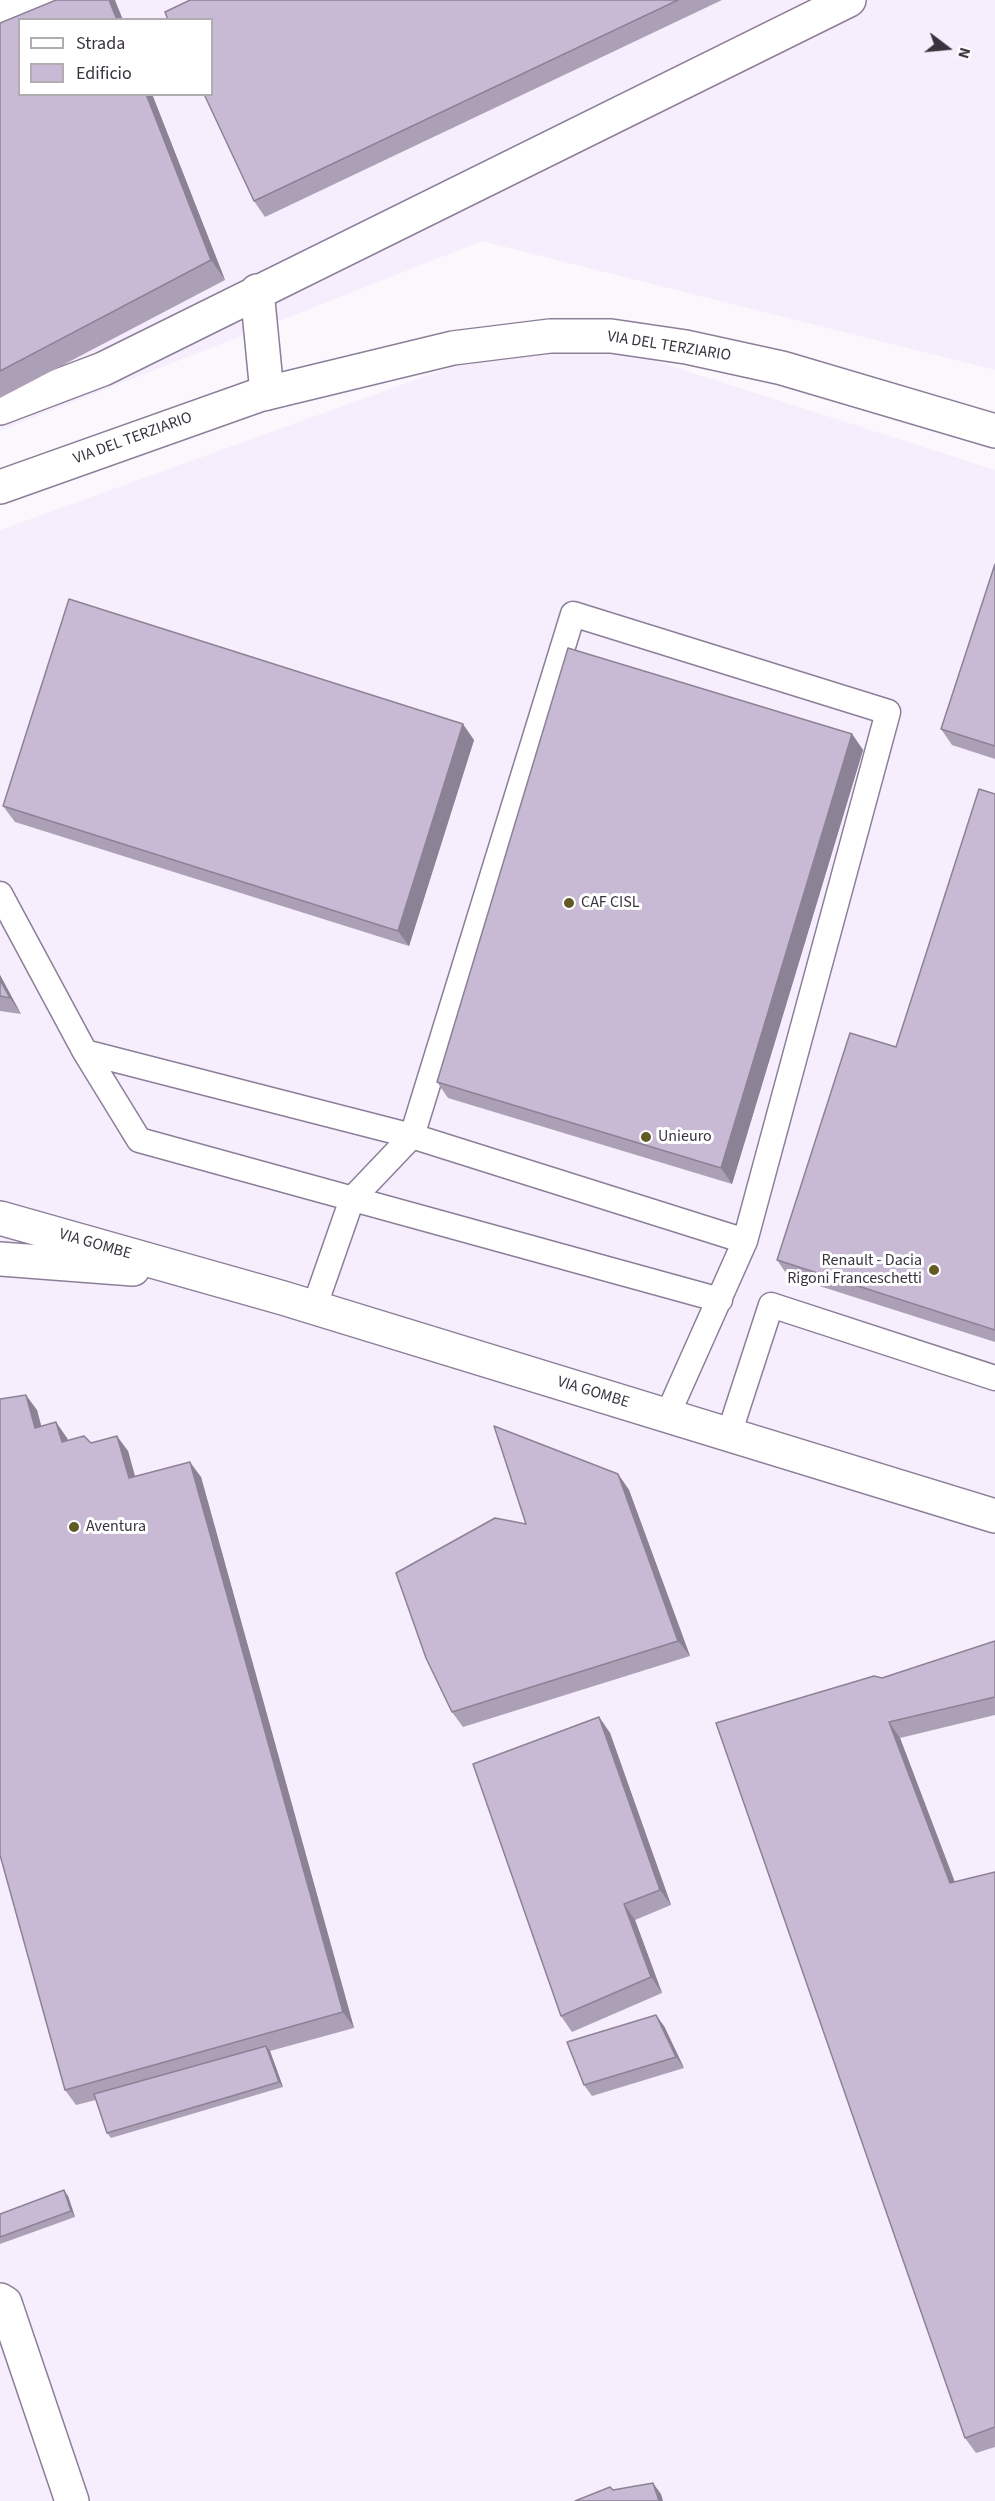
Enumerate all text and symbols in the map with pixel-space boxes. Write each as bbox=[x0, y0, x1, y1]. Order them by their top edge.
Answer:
legend bbox=[18, 18, 213, 96]
north arrow bbox=[917, 18, 977, 78]
text: Strada bbox=[76, 31, 125, 56]
text: N bbox=[952, 45, 976, 61]
text: Edificio bbox=[76, 61, 132, 86]
street label: VIA DEL TERZIARIO bbox=[606, 328, 732, 366]
street label: VIA DEL TERZIARIO bbox=[71, 409, 195, 469]
place label: CAF CISL bbox=[581, 893, 640, 913]
marker: CAF CISL bbox=[562, 896, 576, 910]
place label: Unieuro bbox=[658, 1127, 712, 1147]
marker: Unieuro bbox=[639, 1130, 653, 1144]
street label: VIA GOMBE bbox=[57, 1226, 133, 1264]
place label: Renault - Dacia Rigoni Franceschetti bbox=[787, 1251, 922, 1289]
marker: Renault - Dacia Rigoni Franceschetti bbox=[927, 1263, 941, 1277]
street label: VIA GOMBE bbox=[555, 1373, 631, 1413]
place label: Aventura bbox=[86, 1517, 146, 1537]
marker: Aventura bbox=[67, 1520, 81, 1534]

